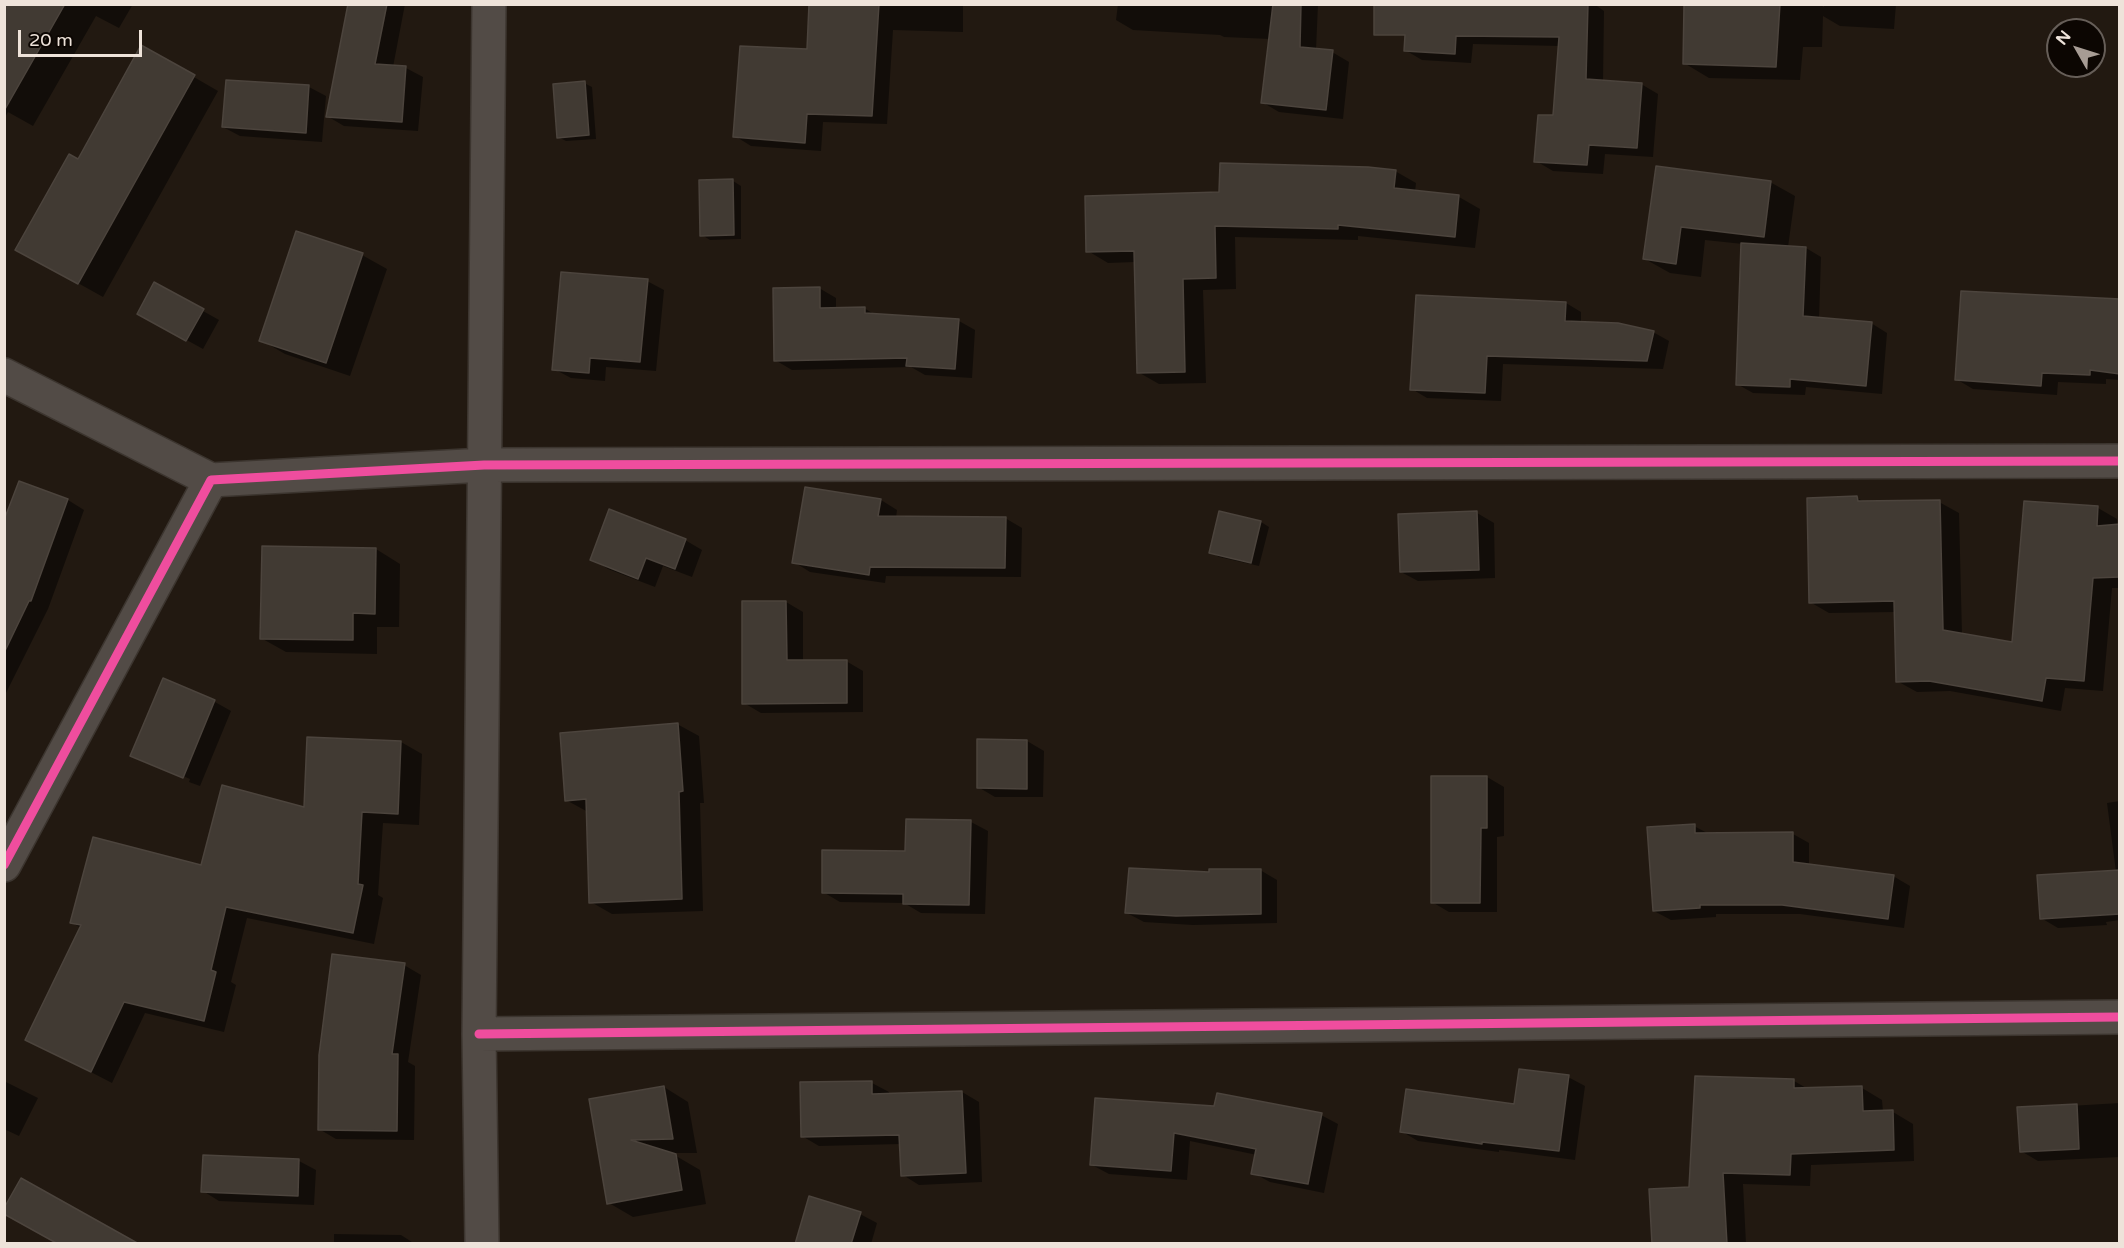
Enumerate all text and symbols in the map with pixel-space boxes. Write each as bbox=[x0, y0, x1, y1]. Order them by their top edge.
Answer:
scale bar bbox=[21, 18, 146, 56]
north arrow bbox=[2046, 18, 2106, 78]
text: N bbox=[2052, 27, 2075, 49]
text: 20 m bbox=[29, 29, 73, 51]

